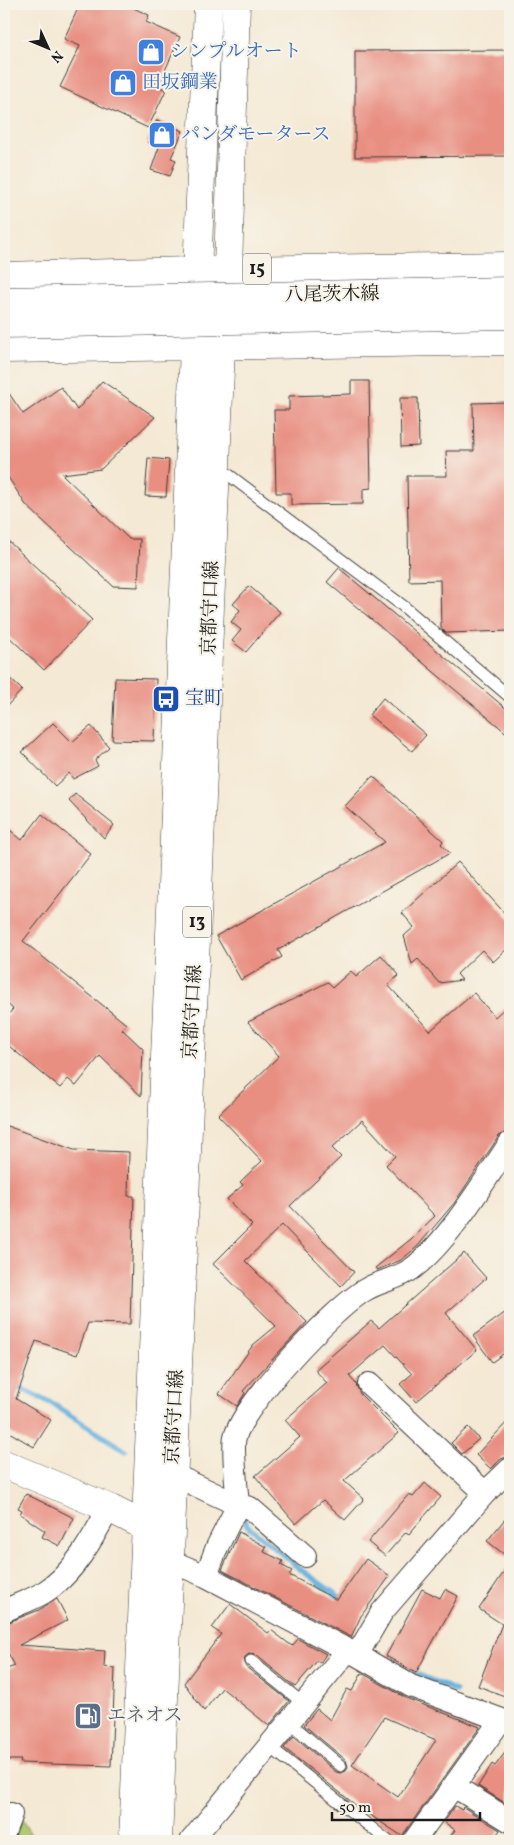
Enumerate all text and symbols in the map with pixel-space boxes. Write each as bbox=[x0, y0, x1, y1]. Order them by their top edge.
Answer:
north arrow bbox=[22, 22, 72, 72]
shop icon: シンプルオート bbox=[136, 37, 166, 67]
place label: シンプルオート bbox=[170, 39, 302, 65]
text: N bbox=[46, 46, 67, 66]
shop icon: 田坂鋼業 bbox=[108, 68, 138, 98]
place label: 田坂鋼業 bbox=[142, 70, 218, 96]
shop icon: パンダモータース bbox=[147, 120, 177, 150]
place label: パンダモータース bbox=[181, 122, 331, 148]
road number: 15 bbox=[243, 253, 271, 284]
street label: 八尾茨木線 bbox=[284, 281, 380, 309]
street label: 京都守口線 bbox=[196, 560, 226, 656]
bus stop icon: 宝町 bbox=[151, 684, 181, 714]
place label: 宝町 bbox=[185, 686, 223, 712]
road number: 13 bbox=[183, 906, 211, 938]
street label: 京都守口線 bbox=[178, 964, 208, 1060]
street label: 京都守口線 bbox=[160, 1369, 190, 1465]
fuel station icon: エネオス bbox=[73, 1701, 103, 1731]
place label: エネオス bbox=[107, 1703, 183, 1729]
scale bar bbox=[332, 1790, 479, 1822]
text: 50 m bbox=[339, 1798, 371, 1819]

